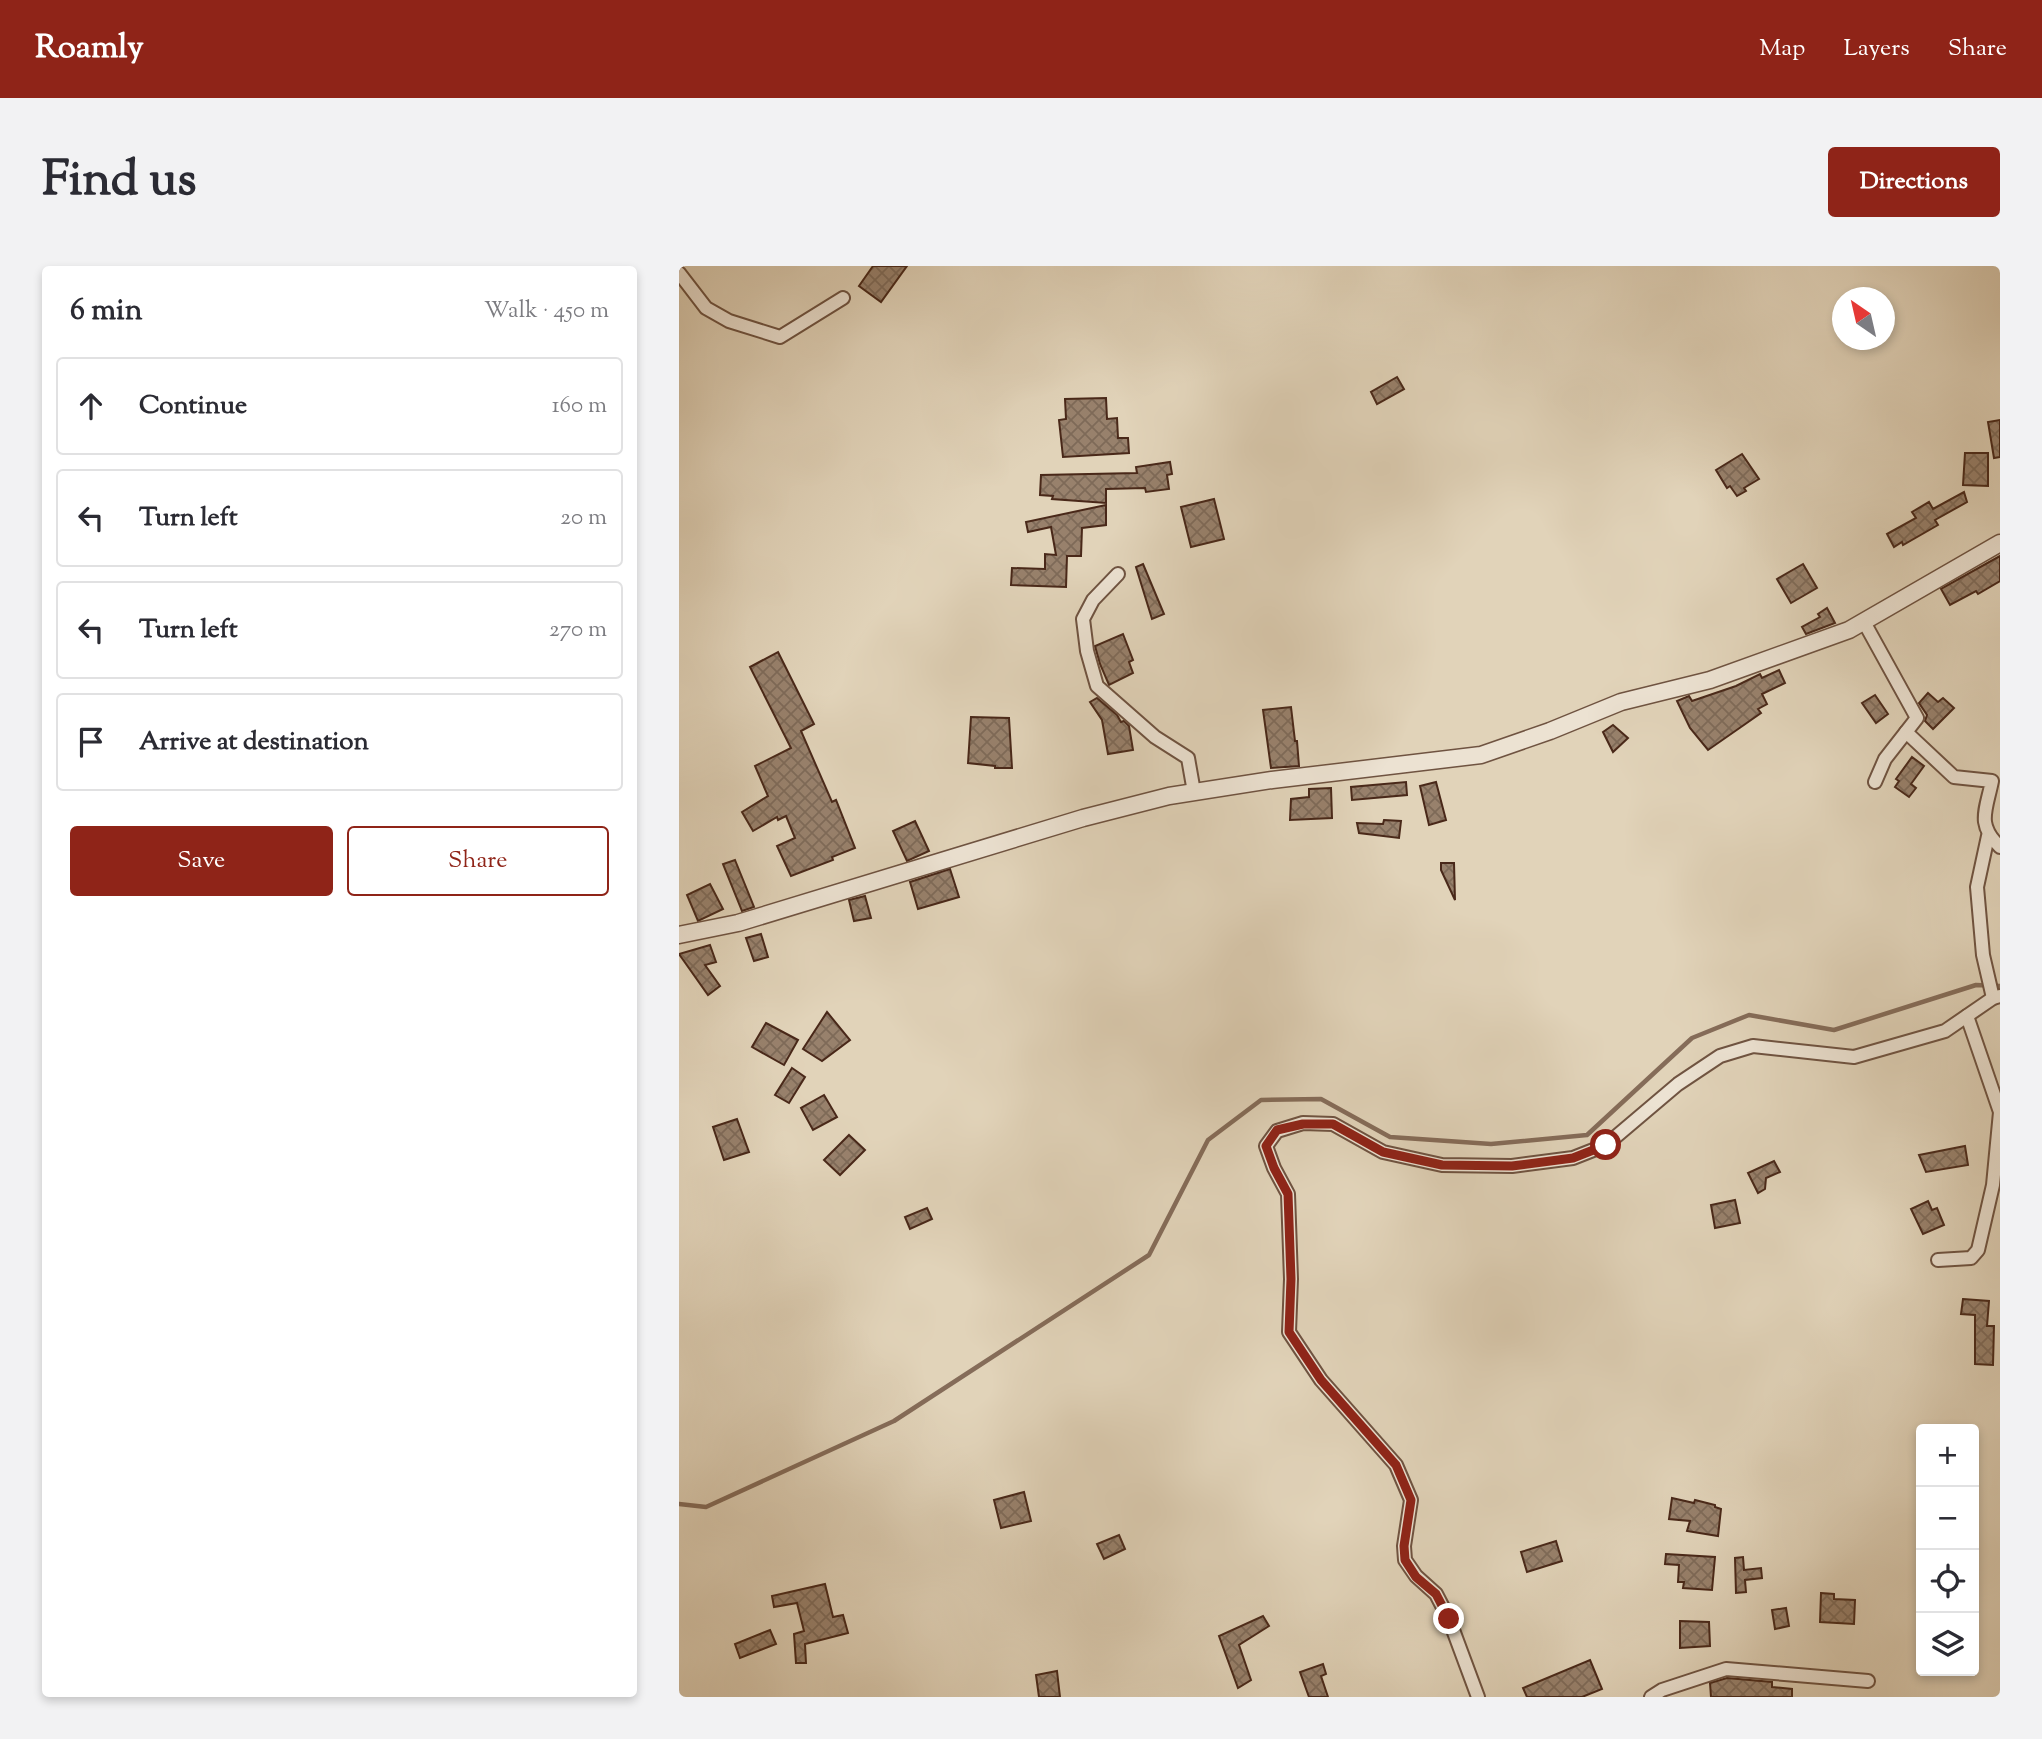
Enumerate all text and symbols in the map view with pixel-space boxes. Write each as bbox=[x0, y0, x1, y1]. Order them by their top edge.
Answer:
text: Roamly bbox=[35, 25, 144, 73]
text: Map bbox=[1759, 32, 1805, 66]
text: Layers bbox=[1843, 32, 1910, 66]
text: Share bbox=[1948, 32, 2007, 66]
text: Find us bbox=[42, 147, 196, 217]
button: Directions bbox=[1828, 147, 2000, 217]
north arrow bbox=[1832, 287, 1895, 350]
text: 6 min bbox=[70, 290, 142, 333]
text: Walk · 450 m bbox=[484, 295, 609, 328]
icon: ahead bbox=[72, 387, 110, 425]
text: Continue bbox=[139, 388, 247, 425]
text: 160 m bbox=[552, 390, 607, 423]
icon: left bbox=[72, 499, 110, 537]
text: Turn left bbox=[139, 500, 238, 537]
text: 20 m bbox=[560, 502, 607, 535]
icon: left bbox=[72, 611, 110, 649]
text: Turn left bbox=[139, 612, 238, 649]
text: 270 m bbox=[549, 614, 607, 647]
icon: arrive bbox=[72, 723, 110, 761]
text: Arrive at destination bbox=[139, 724, 369, 761]
button: Save bbox=[70, 826, 333, 896]
button: Share bbox=[347, 826, 609, 896]
route start bbox=[1590, 1129, 1621, 1160]
map controls bbox=[1916, 1424, 1979, 1676]
button: + bbox=[1916, 1424, 1979, 1487]
button: − bbox=[1916, 1487, 1979, 1550]
button: locate bbox=[1916, 1550, 1979, 1613]
route end bbox=[1433, 1603, 1464, 1634]
button: layers bbox=[1916, 1613, 1979, 1676]

